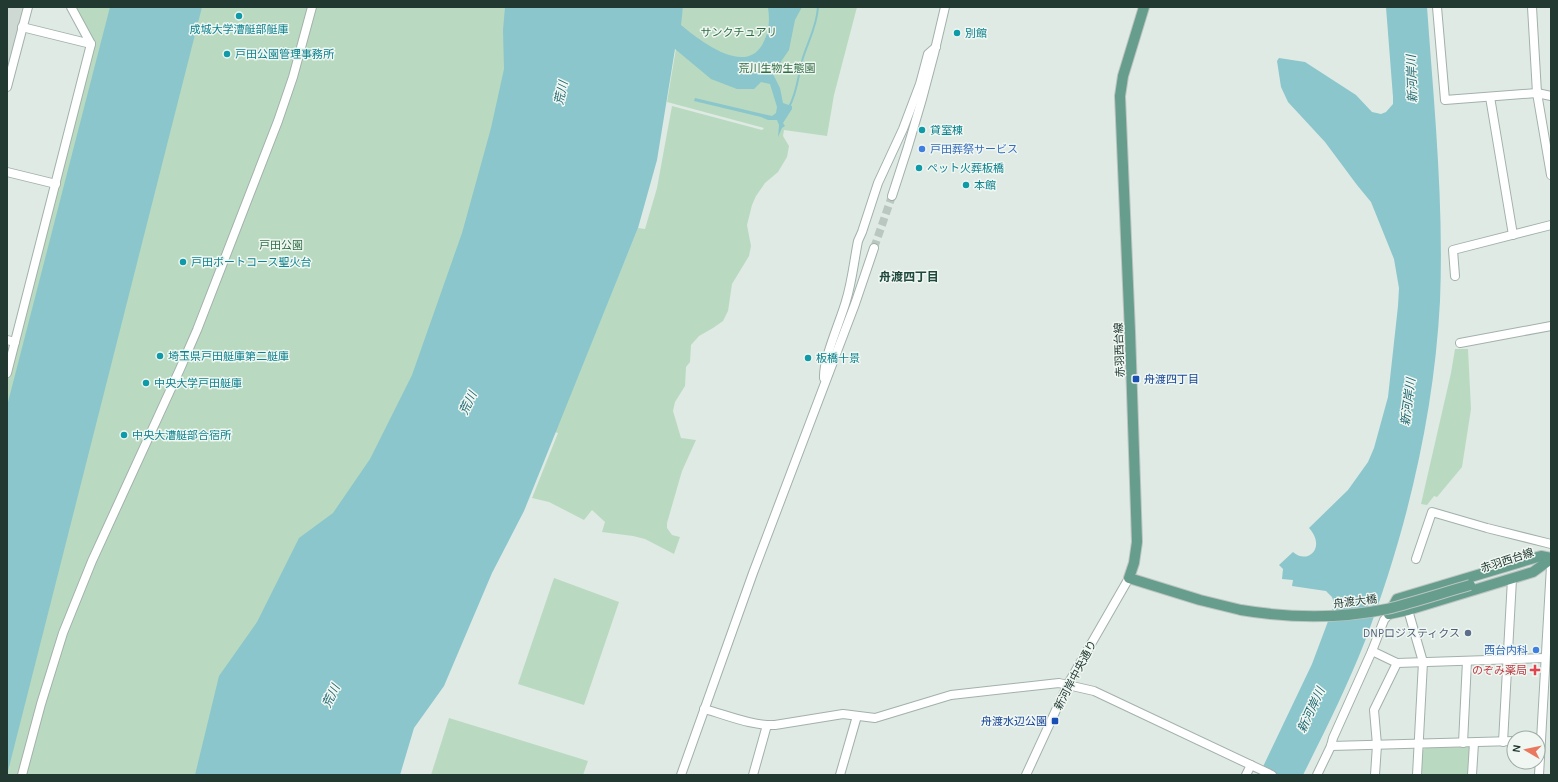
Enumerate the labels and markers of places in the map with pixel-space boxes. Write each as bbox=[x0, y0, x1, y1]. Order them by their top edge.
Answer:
marker: 成城大学漕艇部艇庫 bbox=[234, 11, 244, 21]
place label: 成城大学漕艇部艇庫 bbox=[190, 23, 289, 36]
place label: 別館 bbox=[965, 27, 987, 40]
marker: 別館 bbox=[952, 28, 962, 38]
place label: 戸田公園管理事務所 bbox=[235, 48, 335, 61]
marker: 戸田公園管理事務所 bbox=[222, 49, 232, 59]
place label: 貸室棟 bbox=[930, 124, 963, 137]
marker: 貸室棟 bbox=[917, 125, 927, 135]
place label: 戸田葬祭サービス bbox=[930, 143, 1018, 156]
marker: 戸田葬祭サービス bbox=[917, 144, 927, 154]
place label: ペット火葬板橋 bbox=[927, 162, 1004, 175]
marker: ペット火葬板橋 bbox=[914, 163, 924, 173]
place label: 本館 bbox=[974, 179, 996, 192]
marker: 本館 bbox=[961, 180, 971, 190]
place label: 戸田ボートコース聖火台 bbox=[191, 256, 311, 269]
marker: 戸田ボートコース聖火台 bbox=[178, 257, 188, 267]
place label: 埼玉県戸田艇庫第二艇庫 bbox=[168, 350, 289, 363]
marker: 埼玉県戸田艇庫第二艇庫 bbox=[155, 351, 165, 361]
place label: 板橋十景 bbox=[816, 352, 860, 365]
marker: 板橋十景 bbox=[803, 353, 813, 363]
place label: 舟渡四丁目 bbox=[1144, 373, 1199, 386]
marker: 舟渡四丁目 bbox=[1131, 374, 1141, 384]
place label: 中央大学戸田艇庫 bbox=[154, 377, 242, 390]
marker: 中央大学戸田艇庫 bbox=[141, 378, 151, 388]
place label: 中央大漕艇部合宿所 bbox=[132, 429, 232, 442]
marker: 中央大漕艇部合宿所 bbox=[119, 430, 129, 440]
place label: DNPロジスティクス bbox=[1363, 627, 1460, 640]
marker: DNPロジスティクス bbox=[1463, 628, 1473, 638]
place label: 西台内科 bbox=[1484, 644, 1528, 657]
marker: 西台内科 bbox=[1531, 645, 1541, 655]
place label: のぞみ薬局 bbox=[1472, 664, 1527, 677]
marker: のぞみ薬局 bbox=[1530, 665, 1540, 675]
place label: 舟渡水辺公園 bbox=[981, 715, 1047, 728]
marker: 舟渡水辺公園 bbox=[1050, 716, 1060, 726]

